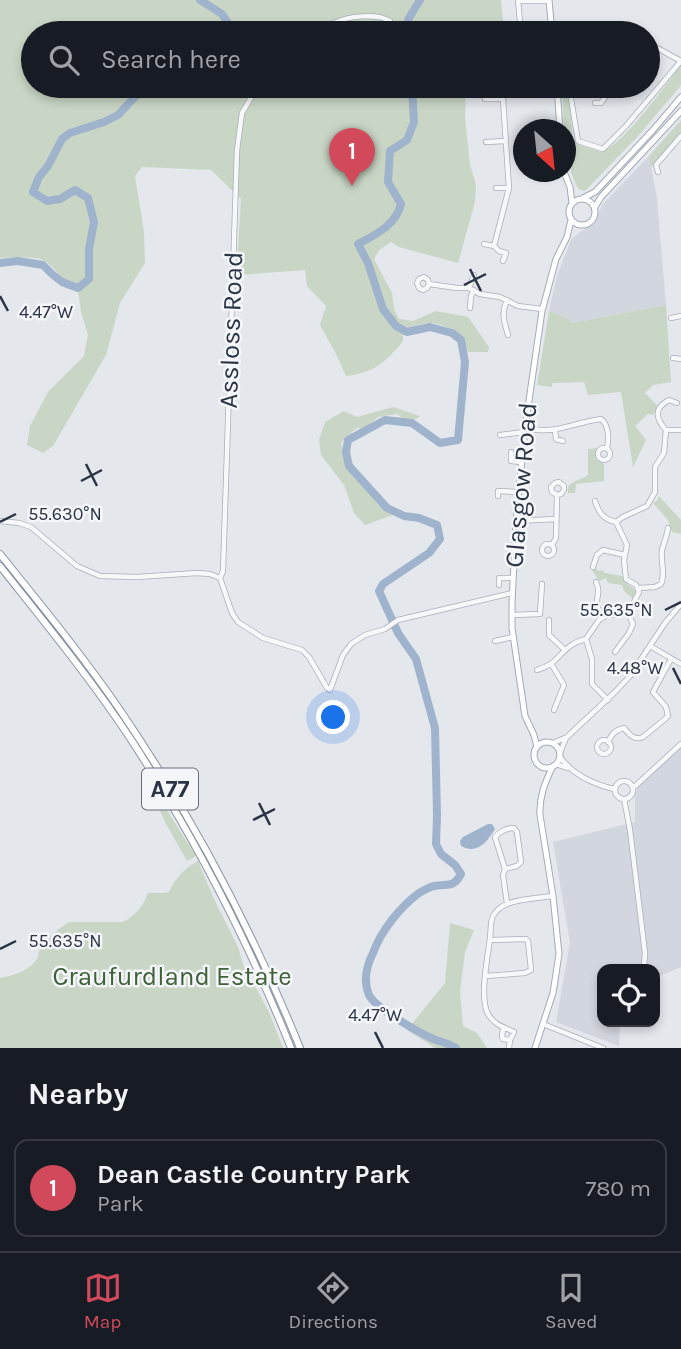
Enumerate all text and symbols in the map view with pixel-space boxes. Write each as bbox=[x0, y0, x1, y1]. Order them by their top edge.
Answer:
search box bbox=[21, 21, 660, 98]
icon: search bbox=[45, 41, 83, 79]
text: Search here bbox=[101, 44, 241, 75]
north arrow bbox=[513, 119, 576, 182]
pin: 1 bbox=[329, 128, 375, 186]
street label: Assloss Road bbox=[213, 251, 249, 409]
text: 4.47°W bbox=[19, 301, 73, 323]
street label: Glasgow Road bbox=[498, 401, 544, 569]
text: 55.630°N bbox=[28, 503, 102, 525]
text: 55.635°N bbox=[579, 599, 653, 621]
text: 4.48°W bbox=[607, 657, 663, 679]
your location bbox=[316, 700, 350, 734]
road number: A77 bbox=[142, 768, 198, 810]
text: 55.635°N bbox=[28, 930, 102, 952]
park label: Craufurdland Estate bbox=[52, 961, 292, 992]
map controls bbox=[597, 964, 660, 1027]
button: locate bbox=[597, 964, 660, 1027]
text: 4.47°W bbox=[348, 1004, 402, 1026]
text: Nearby bbox=[28, 1076, 128, 1112]
text: Dean Castle Country Park bbox=[97, 1159, 410, 1190]
text: 1 bbox=[49, 1175, 57, 1202]
text: 780 m bbox=[585, 1175, 651, 1202]
text: Park bbox=[97, 1190, 144, 1217]
tab: Map bbox=[84, 1269, 122, 1333]
tab: Directions bbox=[289, 1269, 378, 1333]
tab: Saved bbox=[545, 1269, 597, 1333]

